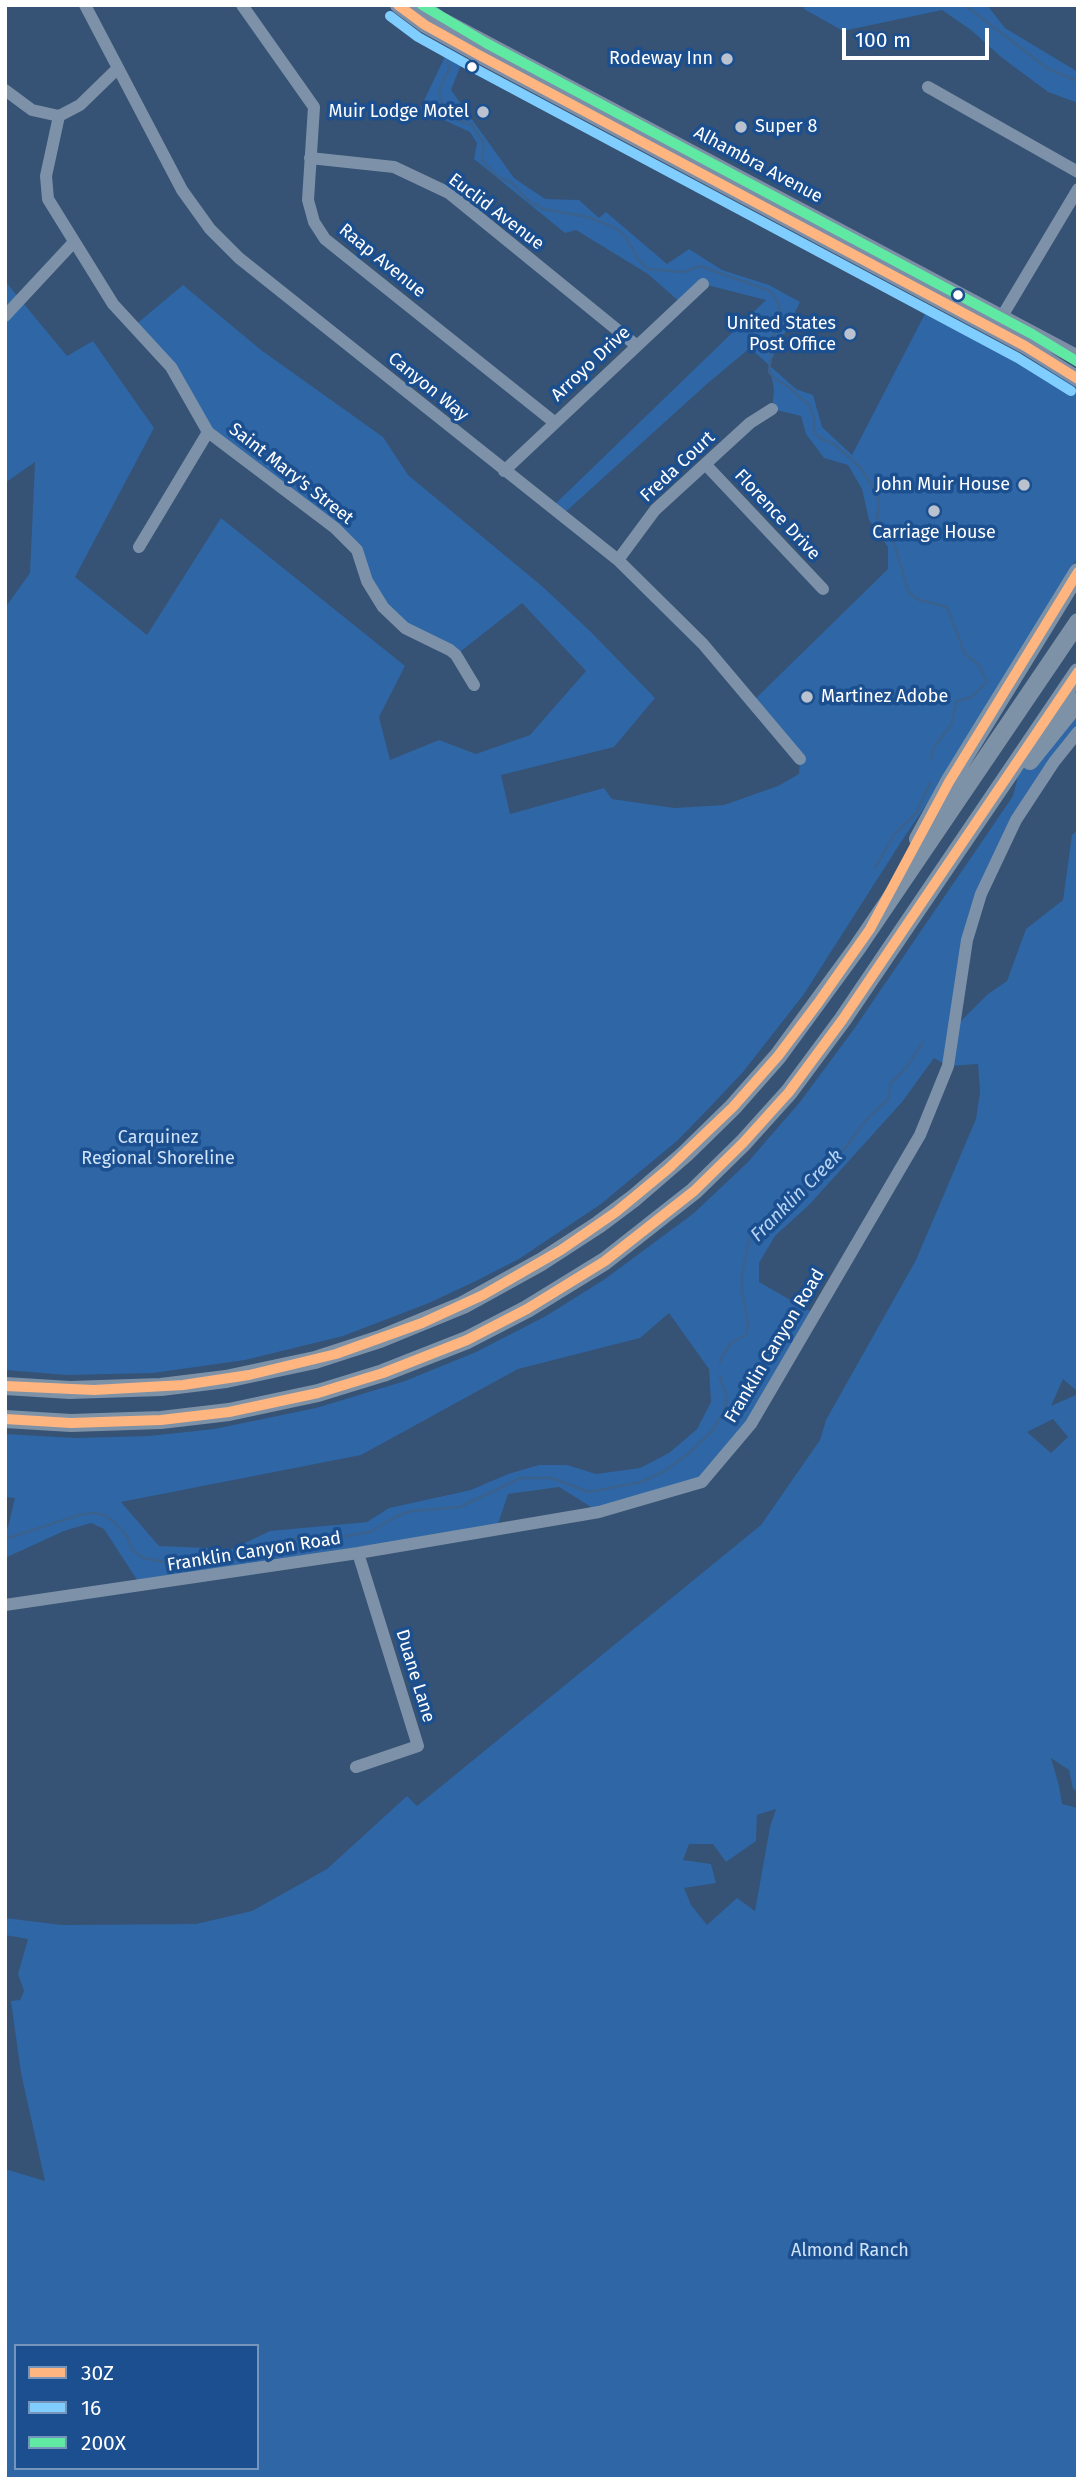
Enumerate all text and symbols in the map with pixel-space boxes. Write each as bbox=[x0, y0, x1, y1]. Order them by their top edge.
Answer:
scale bar bbox=[845, 14, 992, 58]
text: 100 m bbox=[855, 27, 911, 53]
place label: Rodeway Inn bbox=[609, 48, 713, 70]
marker: Rodeway Inn bbox=[719, 51, 735, 67]
unlabelled marker bbox=[465, 60, 479, 74]
place label: Muir Lodge Motel bbox=[328, 101, 469, 123]
marker: Muir Lodge Motel bbox=[475, 104, 491, 120]
place label: Super 8 bbox=[755, 116, 817, 138]
marker: Super 8 bbox=[733, 119, 749, 135]
street label: Alhambra Avenue bbox=[690, 122, 826, 208]
street label: Euclid Avenue bbox=[444, 169, 548, 255]
street label: Raap Avenue bbox=[334, 219, 430, 303]
unlabelled marker bbox=[951, 288, 965, 302]
place label: United States Post Office bbox=[726, 313, 836, 356]
street label: Arroyo Drive bbox=[547, 322, 635, 406]
marker: United States Post Office bbox=[842, 326, 858, 342]
street label: Canyon Way bbox=[383, 348, 473, 426]
street label: Saint Mary's Street bbox=[225, 419, 357, 529]
street label: Freda Court bbox=[636, 427, 720, 507]
street label: Florence Drive bbox=[729, 465, 825, 565]
place label: John Muir House bbox=[875, 474, 1010, 496]
marker: John Muir House bbox=[1016, 477, 1032, 493]
marker: Carriage House bbox=[926, 503, 942, 519]
place label: Carriage House bbox=[872, 522, 996, 544]
place label: Martinez Adobe bbox=[821, 686, 948, 708]
marker: Martinez Adobe bbox=[799, 689, 815, 705]
park label: Carquinez Regional Shoreline bbox=[81, 1127, 235, 1170]
water label: Franklin Creek bbox=[746, 1145, 848, 1247]
street label: Franklin Canyon Road bbox=[720, 1265, 830, 1427]
street label: Franklin Canyon Road bbox=[165, 1528, 343, 1576]
street label: Duane Lane bbox=[391, 1627, 439, 1725]
park label: Almond Ranch bbox=[791, 2240, 909, 2262]
legend bbox=[14, 2344, 259, 2470]
text: 30Z bbox=[81, 2360, 114, 2386]
text: 16 bbox=[81, 2395, 101, 2421]
text: 200X bbox=[81, 2430, 126, 2456]

